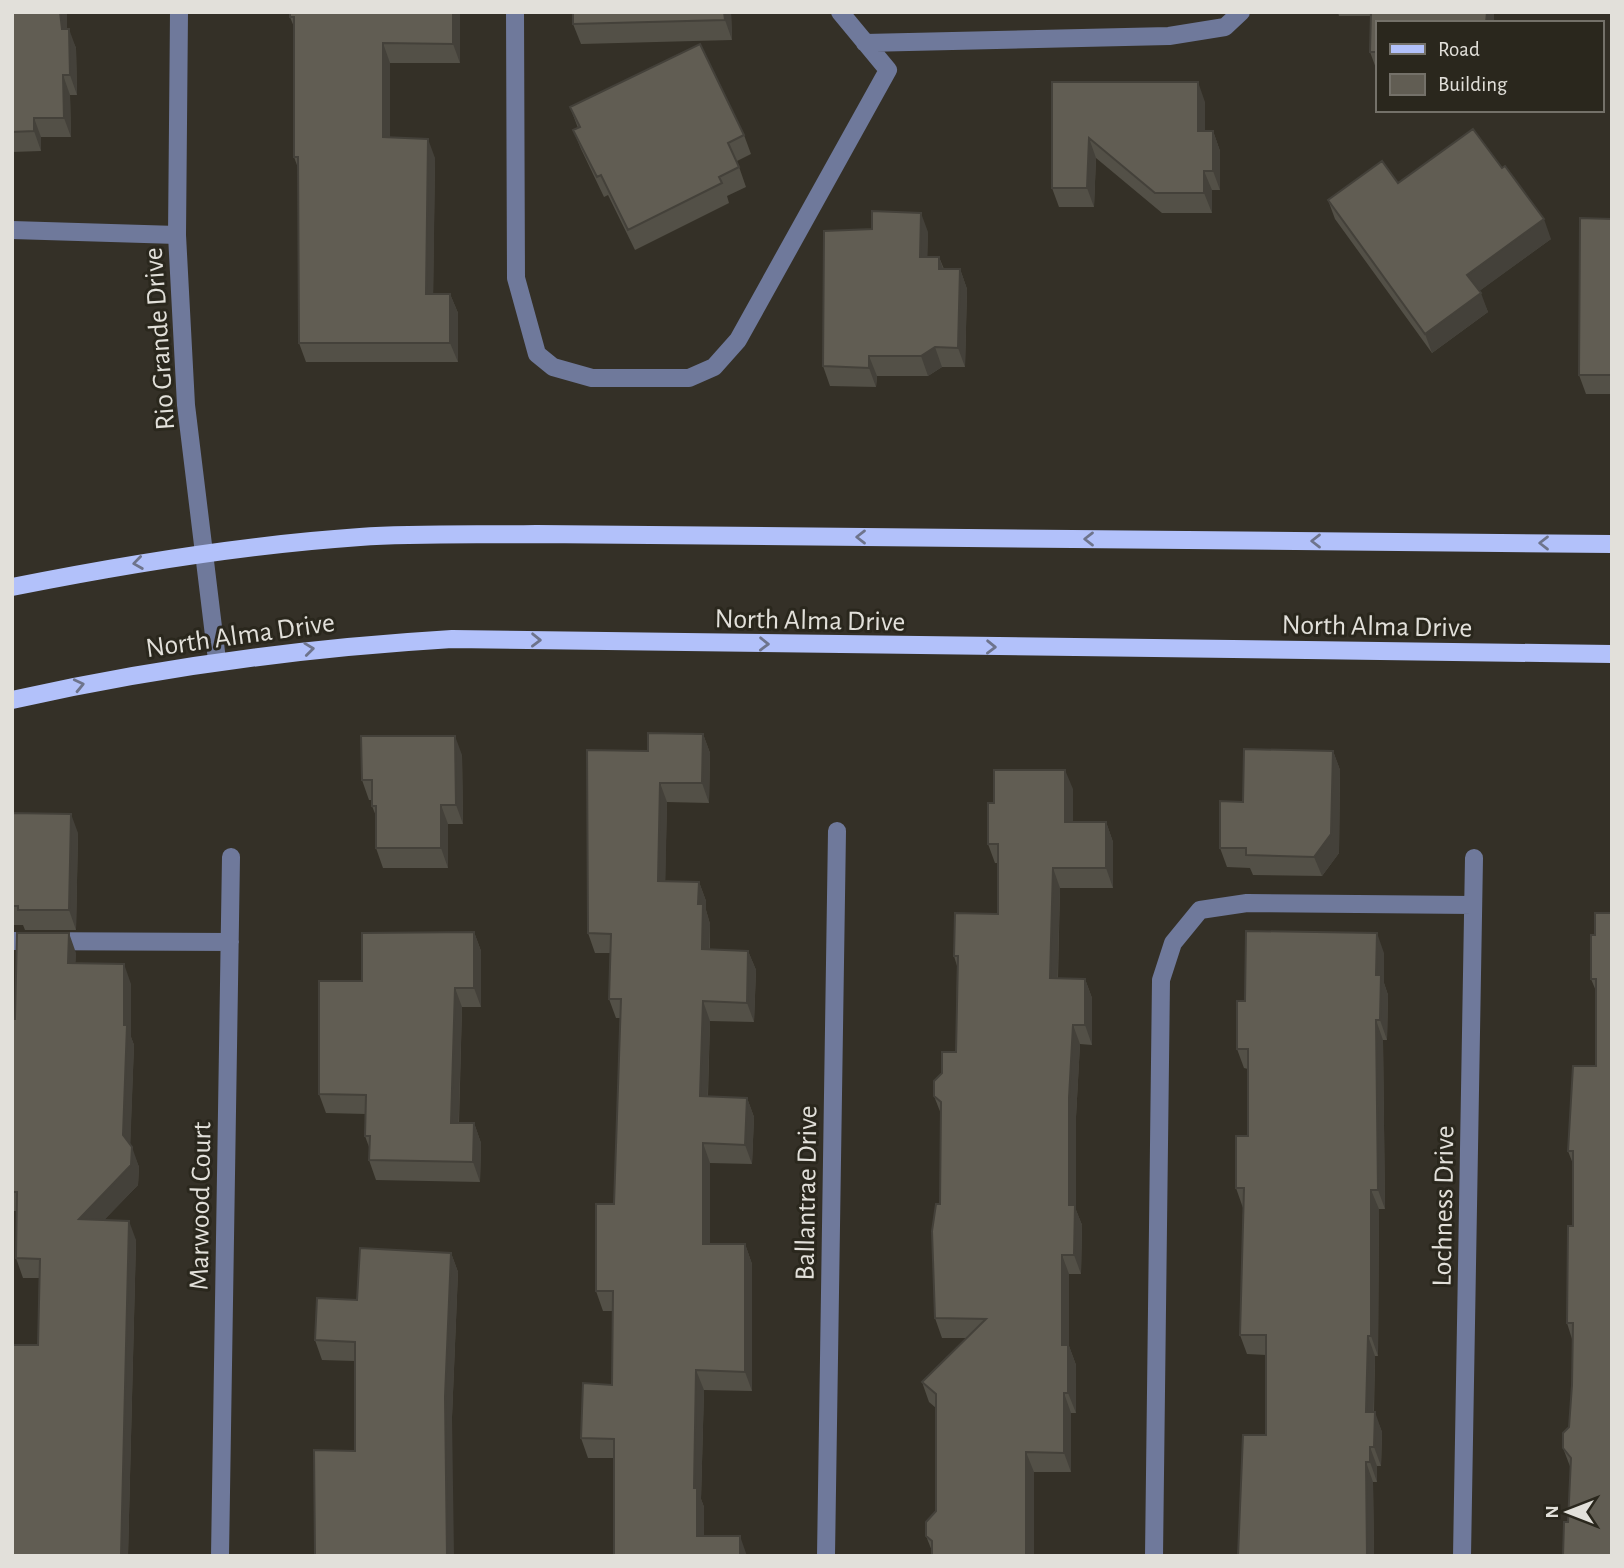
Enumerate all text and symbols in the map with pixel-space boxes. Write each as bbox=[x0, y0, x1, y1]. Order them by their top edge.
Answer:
legend bbox=[1376, 21, 1603, 112]
text: Road bbox=[1438, 39, 1480, 60]
text: Building bbox=[1438, 74, 1508, 95]
street label: Rio Grande Drive bbox=[140, 247, 180, 431]
one-way arrow bbox=[855, 529, 866, 545]
one-way arrow bbox=[1083, 531, 1093, 547]
one-way arrow bbox=[1310, 533, 1321, 549]
one-way arrow bbox=[1538, 535, 1548, 551]
one-way arrow bbox=[132, 555, 144, 570]
street label: North Alma Drive bbox=[714, 605, 905, 637]
street label: North Alma Drive bbox=[144, 609, 337, 663]
street label: North Alma Drive bbox=[1281, 611, 1472, 643]
one-way arrow bbox=[531, 632, 542, 648]
one-way arrow bbox=[758, 637, 769, 652]
one-way arrow bbox=[986, 639, 997, 655]
one-way arrow bbox=[303, 642, 315, 657]
one-way arrow bbox=[73, 679, 85, 694]
street label: Ballantrae Drive bbox=[791, 1105, 823, 1281]
street label: Marwood Court bbox=[186, 1121, 216, 1291]
street label: Lochness Drive bbox=[1429, 1125, 1459, 1287]
north arrow bbox=[1533, 1477, 1603, 1547]
text: N bbox=[1543, 1505, 1562, 1519]

